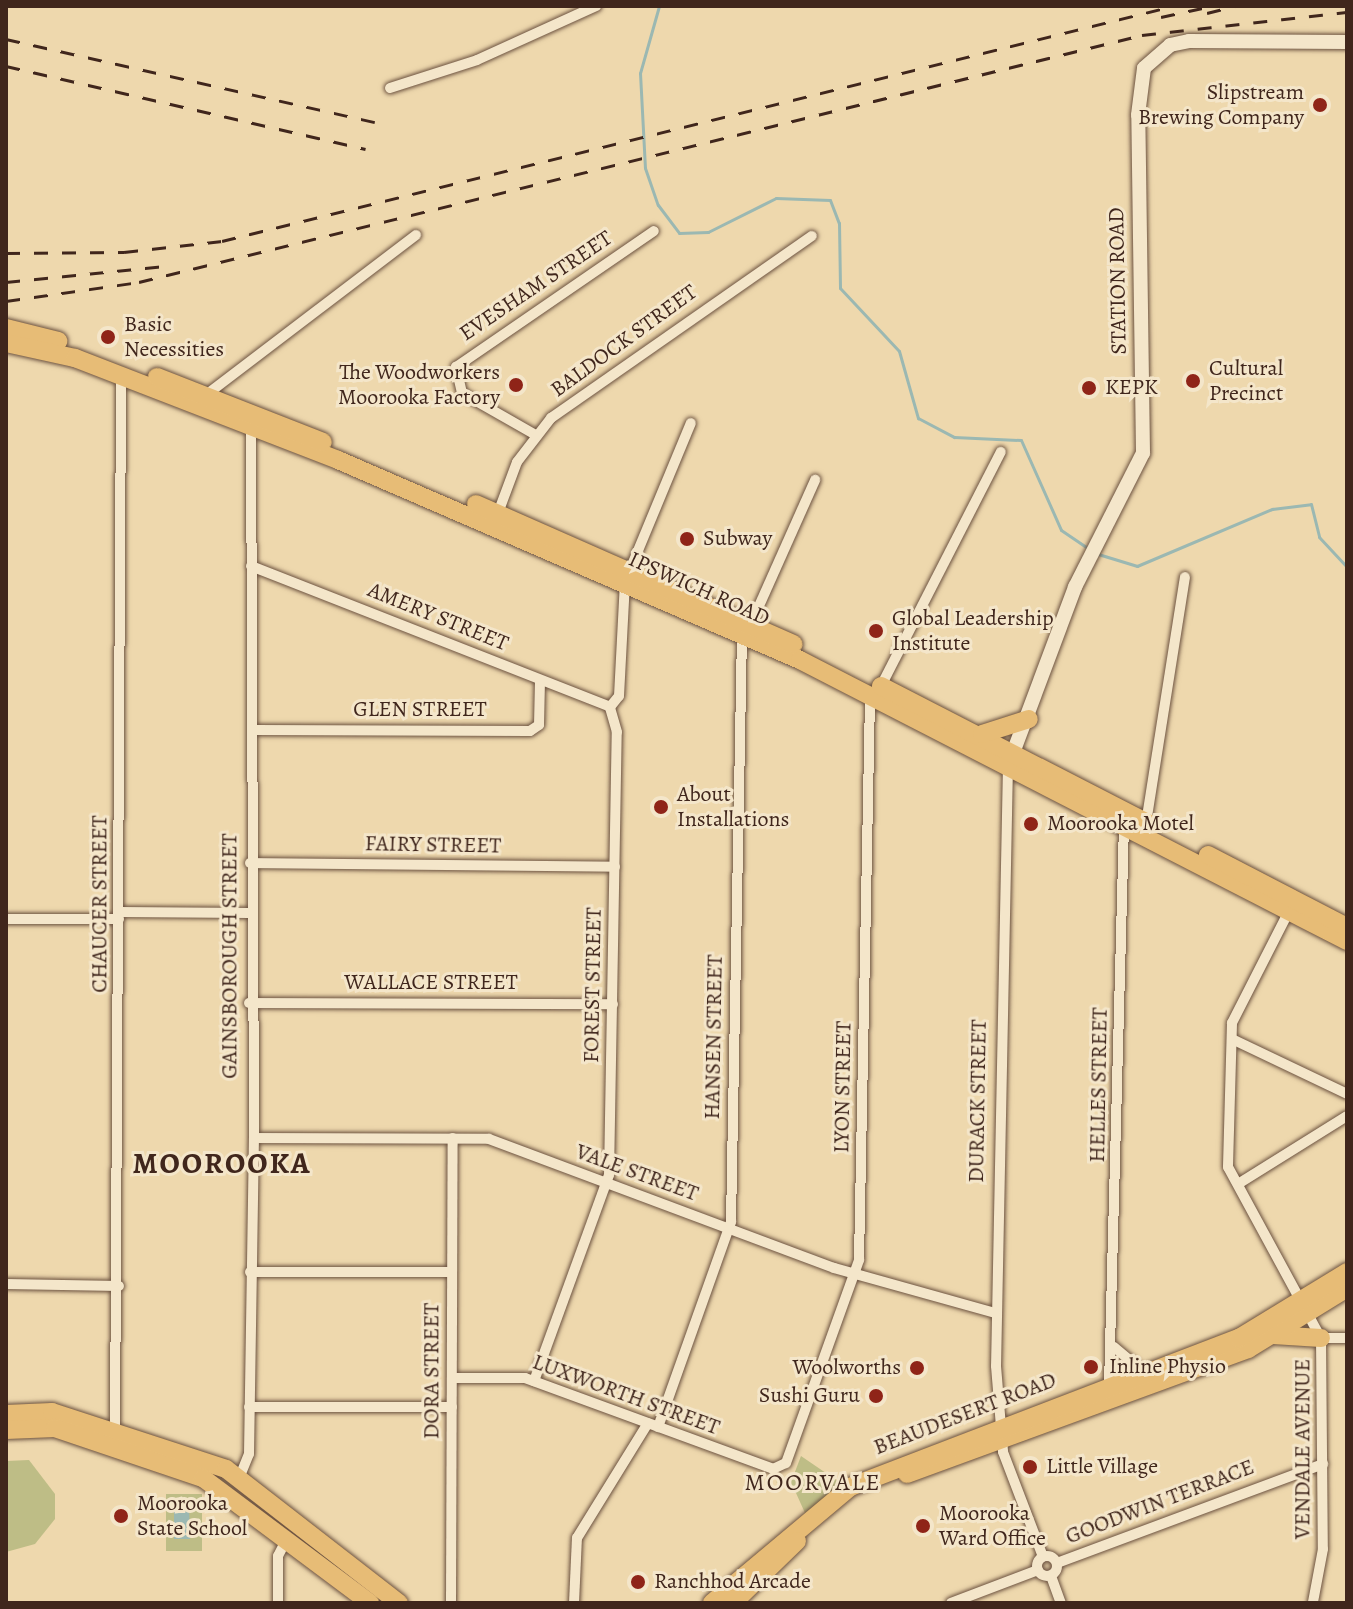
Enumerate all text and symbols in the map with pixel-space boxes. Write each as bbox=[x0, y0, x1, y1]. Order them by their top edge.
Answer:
place label: Slipstream Brewing Company bbox=[1138, 79, 1304, 130]
marker: Slipstream Brewing Company bbox=[1311, 96, 1329, 114]
street label: STATION ROAD bbox=[1104, 207, 1132, 355]
street label: EVESHAM STREET bbox=[455, 225, 617, 347]
street label: BALDOCK STREET bbox=[546, 279, 702, 403]
place label: Basic Necessities bbox=[124, 311, 224, 362]
marker: Basic Necessities bbox=[99, 328, 117, 346]
place label: Cultural Precinct bbox=[1209, 355, 1283, 406]
place label: The Woodworkers Moorooka Factory bbox=[338, 359, 500, 410]
marker: Cultural Precinct bbox=[1184, 372, 1202, 390]
place label: KEPK bbox=[1105, 375, 1158, 401]
marker: The Woodworkers Moorooka Factory bbox=[507, 376, 525, 394]
marker: KEPK bbox=[1080, 379, 1098, 397]
place label: Subway bbox=[703, 526, 772, 552]
marker: Subway bbox=[678, 530, 696, 548]
street label: IPSWICH ROAD bbox=[624, 546, 774, 632]
street label: AMERY STREET bbox=[364, 577, 512, 657]
place label: Global Leadership Institute bbox=[892, 605, 1054, 656]
marker: Global Leadership Institute bbox=[867, 622, 885, 640]
street label: GLEN STREET bbox=[353, 697, 487, 723]
place label: About Installations bbox=[677, 781, 789, 832]
marker: About Installations bbox=[652, 798, 670, 816]
place label: Moorooka Motel bbox=[1047, 811, 1194, 837]
street label: CHAUCER STREET bbox=[87, 815, 113, 993]
marker: Moorooka Motel bbox=[1022, 815, 1040, 833]
street label: FAIRY STREET bbox=[365, 831, 501, 859]
street label: GAINSBOROUGH STREET bbox=[217, 833, 243, 1079]
street label: FOREST STREET bbox=[578, 907, 608, 1063]
street label: HANSEN STREET bbox=[699, 954, 729, 1120]
street label: WALLACE STREET bbox=[344, 970, 518, 996]
street label: HELLES STREET bbox=[1084, 1007, 1114, 1163]
street label: DURACK STREET bbox=[963, 1019, 993, 1183]
street label: LYON STREET bbox=[829, 1021, 857, 1153]
street label: VALE STREET bbox=[572, 1139, 702, 1207]
district label: MOOROOKA bbox=[132, 1145, 312, 1181]
street label: DORA STREET bbox=[419, 1303, 445, 1439]
street label: LUXWORTH STREET bbox=[529, 1349, 723, 1441]
place label: Inline Physio bbox=[1109, 1354, 1226, 1380]
place label: Woolworths bbox=[792, 1355, 901, 1381]
marker: Inline Physio bbox=[1080, 1356, 1102, 1378]
marker: Woolworths bbox=[908, 1359, 926, 1377]
street label: VENDALE AVENUE bbox=[1290, 1359, 1316, 1539]
street label: BEAUDESERT ROAD bbox=[870, 1367, 1060, 1461]
place label: Sushi Guru bbox=[759, 1383, 860, 1409]
marker: Sushi Guru bbox=[867, 1387, 885, 1405]
place label: Little Village bbox=[1046, 1454, 1158, 1480]
street label: GOODWIN TERRACE bbox=[1062, 1454, 1258, 1550]
marker: Little Village bbox=[1021, 1458, 1039, 1476]
district label: MOORVALE bbox=[745, 1469, 881, 1497]
place label: Moorooka State School bbox=[137, 1490, 247, 1542]
place label: Moorooka Ward Office bbox=[939, 1500, 1046, 1552]
marker: Moorooka State School bbox=[112, 1507, 130, 1525]
marker: Moorooka Ward Office bbox=[914, 1517, 932, 1535]
place label: Ranchhod Arcade bbox=[654, 1569, 811, 1595]
marker: Ranchhod Arcade bbox=[629, 1573, 647, 1591]

